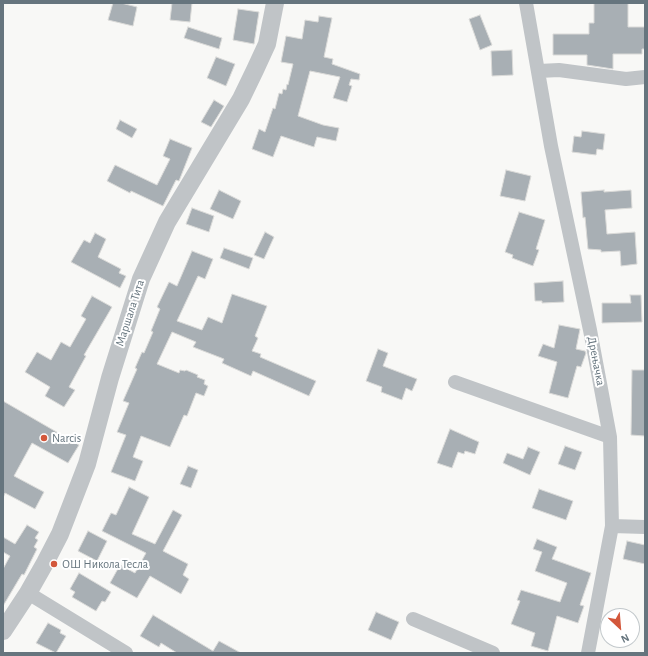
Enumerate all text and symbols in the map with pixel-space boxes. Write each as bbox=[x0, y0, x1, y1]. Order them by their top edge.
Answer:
street label: Маршала Тита bbox=[112, 278, 148, 348]
street label: Дрењачка bbox=[584, 335, 608, 387]
place label: Narcis bbox=[52, 431, 81, 445]
marker: Narcis bbox=[39, 433, 49, 443]
place label: ОШ Никола Тесла bbox=[62, 557, 148, 571]
marker: ОШ Никола Тесла bbox=[49, 559, 59, 569]
north arrow bbox=[600, 608, 640, 648]
text: N bbox=[619, 632, 631, 645]

